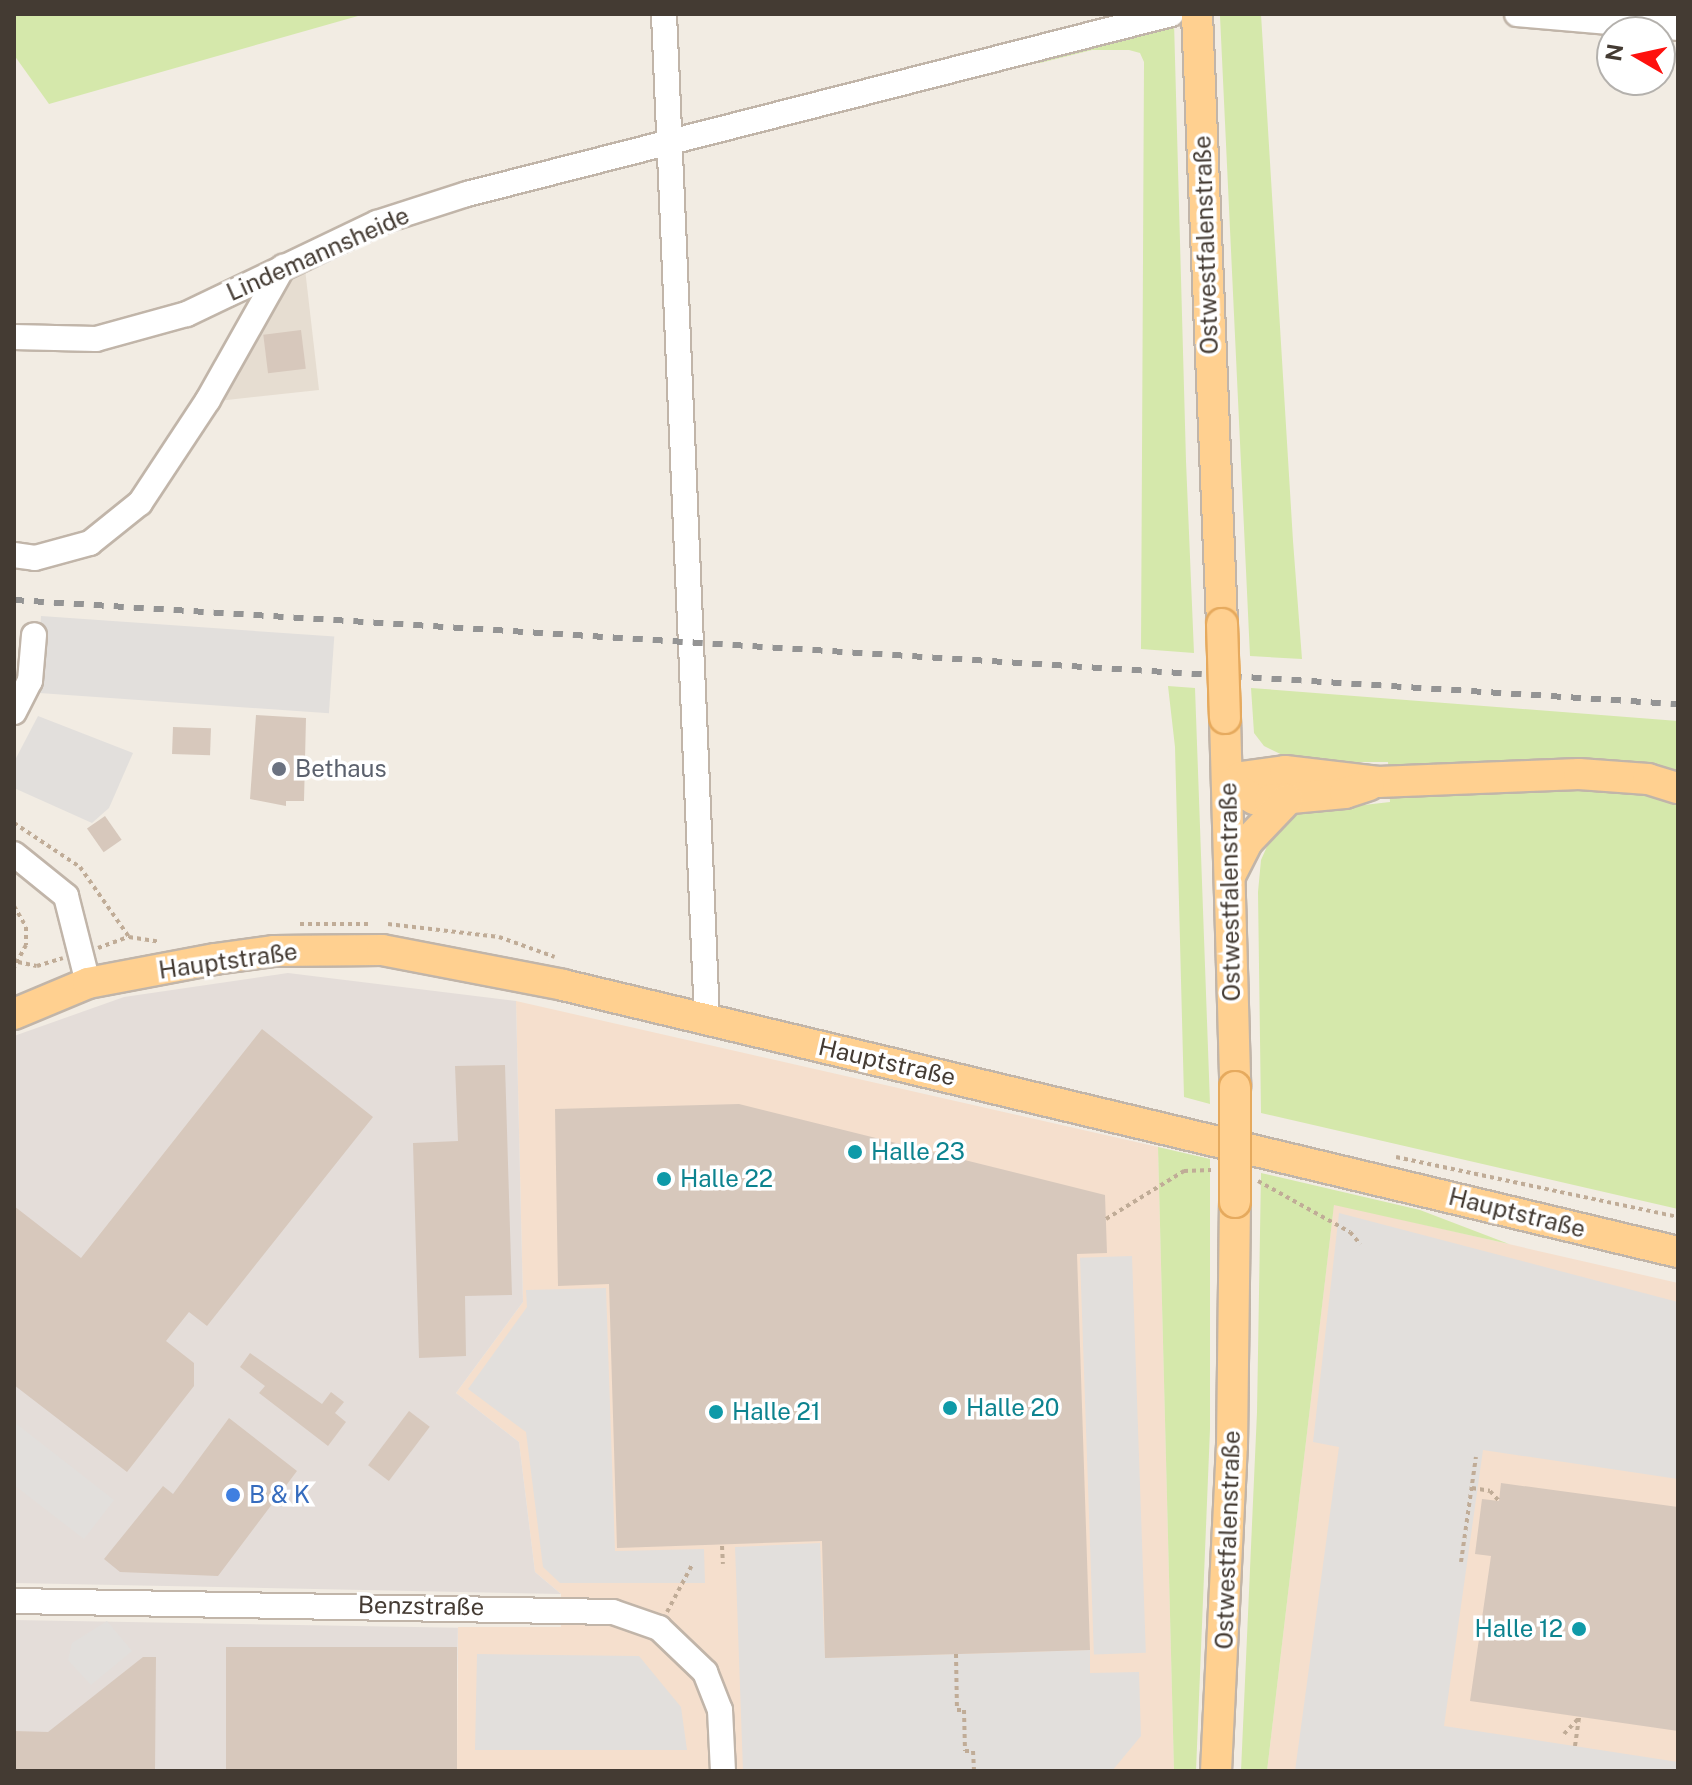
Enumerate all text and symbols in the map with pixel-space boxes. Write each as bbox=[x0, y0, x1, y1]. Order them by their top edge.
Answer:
north arrow bbox=[1596, 16, 1676, 96]
text: N bbox=[1600, 42, 1628, 63]
street label: Ostwestfalenstraße bbox=[1188, 135, 1224, 355]
street label: Lindemannsheide bbox=[222, 201, 414, 307]
place label: Bethaus bbox=[295, 755, 387, 783]
marker: Bethaus bbox=[270, 760, 288, 778]
street label: Ostwestfalenstraße bbox=[1214, 782, 1246, 1002]
street label: Hauptstraße bbox=[157, 937, 299, 985]
street label: Hauptstraße bbox=[816, 1032, 958, 1092]
place label: Halle 23 bbox=[871, 1138, 965, 1166]
marker: Halle 23 bbox=[846, 1143, 864, 1161]
place label: Halle 22 bbox=[680, 1165, 773, 1193]
marker: Halle 22 bbox=[655, 1170, 673, 1188]
street label: Hauptstraße bbox=[1446, 1182, 1588, 1244]
place label: Halle 20 bbox=[966, 1394, 1060, 1422]
place label: Halle 21 bbox=[732, 1398, 821, 1426]
marker: Halle 20 bbox=[941, 1399, 959, 1417]
marker: Halle 21 bbox=[707, 1403, 725, 1421]
street label: Ostwestfalenstraße bbox=[1210, 1430, 1246, 1650]
place label: B & K bbox=[249, 1481, 310, 1509]
marker: B & K bbox=[224, 1486, 242, 1504]
street label: Benzstraße bbox=[358, 1590, 484, 1622]
place label: Halle 12 bbox=[1474, 1615, 1563, 1643]
marker: Halle 12 bbox=[1570, 1620, 1588, 1638]

